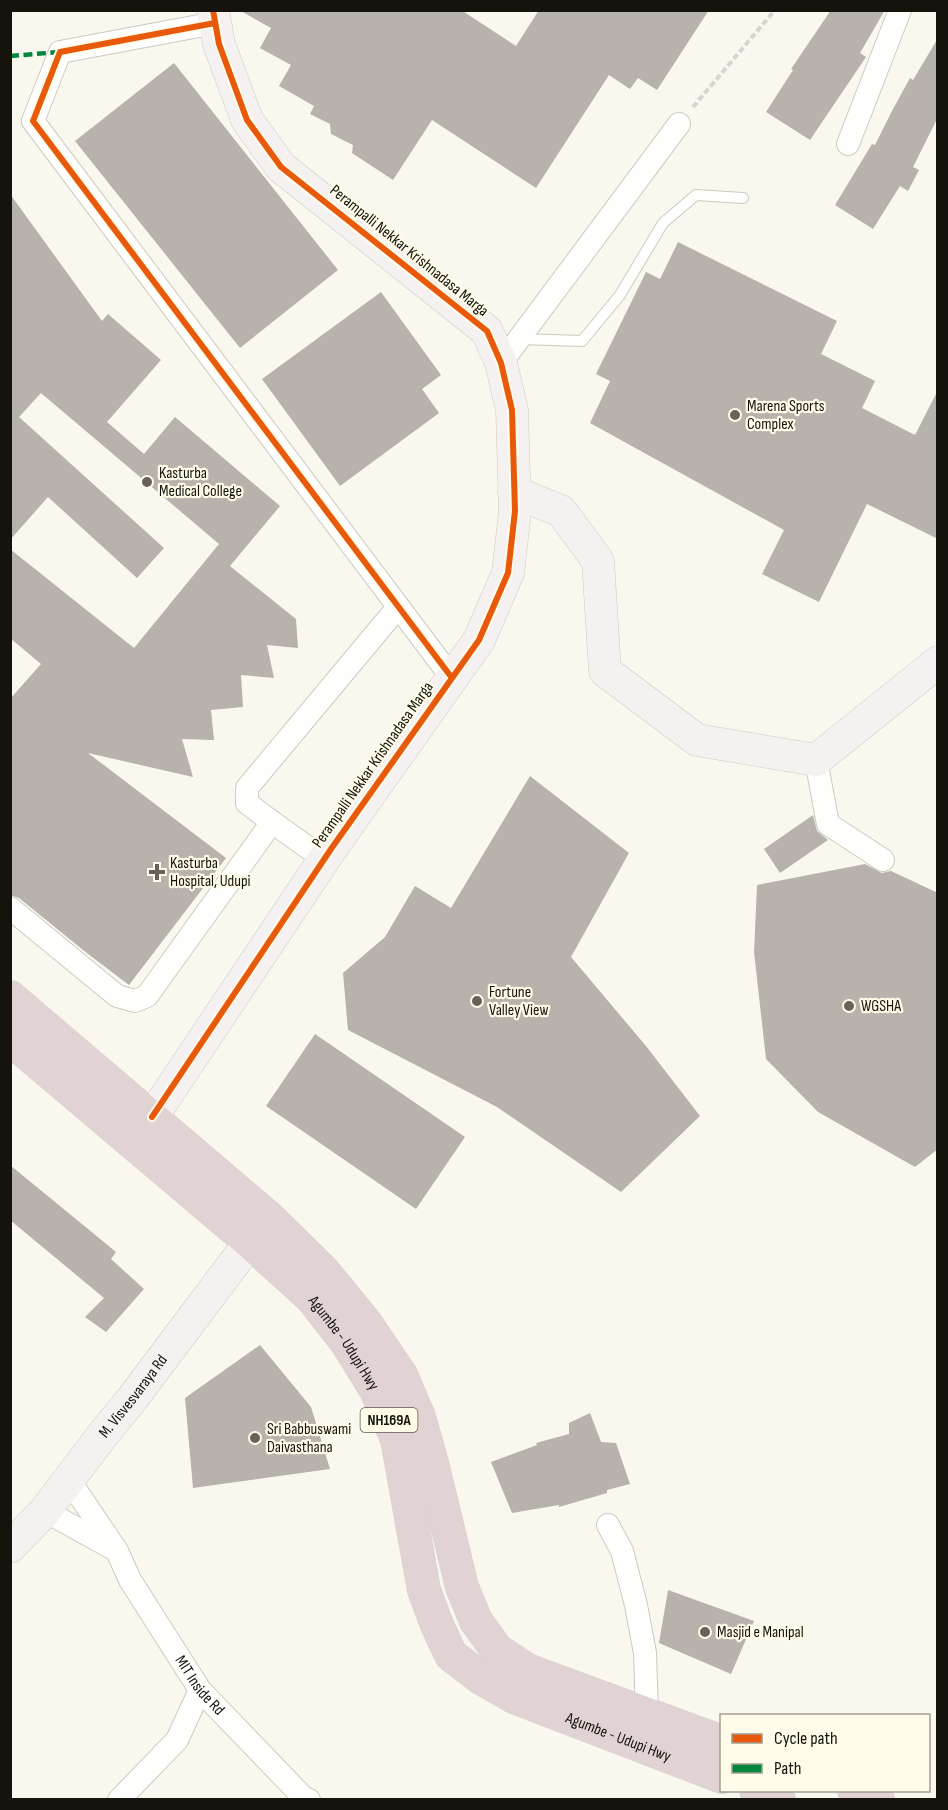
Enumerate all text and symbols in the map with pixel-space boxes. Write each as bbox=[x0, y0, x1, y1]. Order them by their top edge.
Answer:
street label: Perampalli Nekkar Krishnadasa Marga bbox=[326, 181, 492, 321]
place label: Marena Sports Complex bbox=[747, 397, 825, 434]
marker: Marena Sports Complex bbox=[728, 408, 742, 422]
place label: Kasturba Medical College bbox=[159, 464, 242, 501]
marker: Kasturba Medical College bbox=[140, 475, 154, 489]
street label: Perampalli Nekkar Krishnadasa Marga bbox=[308, 678, 438, 852]
place label: Kasturba Hospital, Udupi bbox=[170, 854, 251, 891]
marker: Kasturba Hospital, Udupi bbox=[148, 863, 166, 881]
place label: Fortune Valley View bbox=[489, 983, 548, 1020]
marker: Fortune Valley View bbox=[470, 994, 484, 1008]
place label: WGSHA bbox=[861, 997, 901, 1016]
marker: WGSHA bbox=[842, 999, 856, 1013]
street label: Agumbe - Udupi Hwy bbox=[304, 1291, 383, 1394]
street label: M. Visvesvaraya Rd bbox=[95, 1351, 171, 1442]
road number: NH169A bbox=[360, 1408, 418, 1432]
place label: Sri Babbuswami Daivasthana bbox=[267, 1420, 351, 1457]
marker: Sri Babbuswami Daivasthana bbox=[248, 1431, 262, 1445]
place label: Masjid e Manipal bbox=[717, 1623, 804, 1642]
marker: Masjid e Manipal bbox=[698, 1625, 712, 1639]
street label: MIT Inside Rd bbox=[171, 1652, 229, 1719]
street label: Agumbe - Udupi Hwy bbox=[562, 1708, 674, 1766]
legend bbox=[720, 1714, 930, 1792]
text: Cycle path bbox=[774, 1728, 838, 1749]
text: Path bbox=[774, 1758, 802, 1779]

